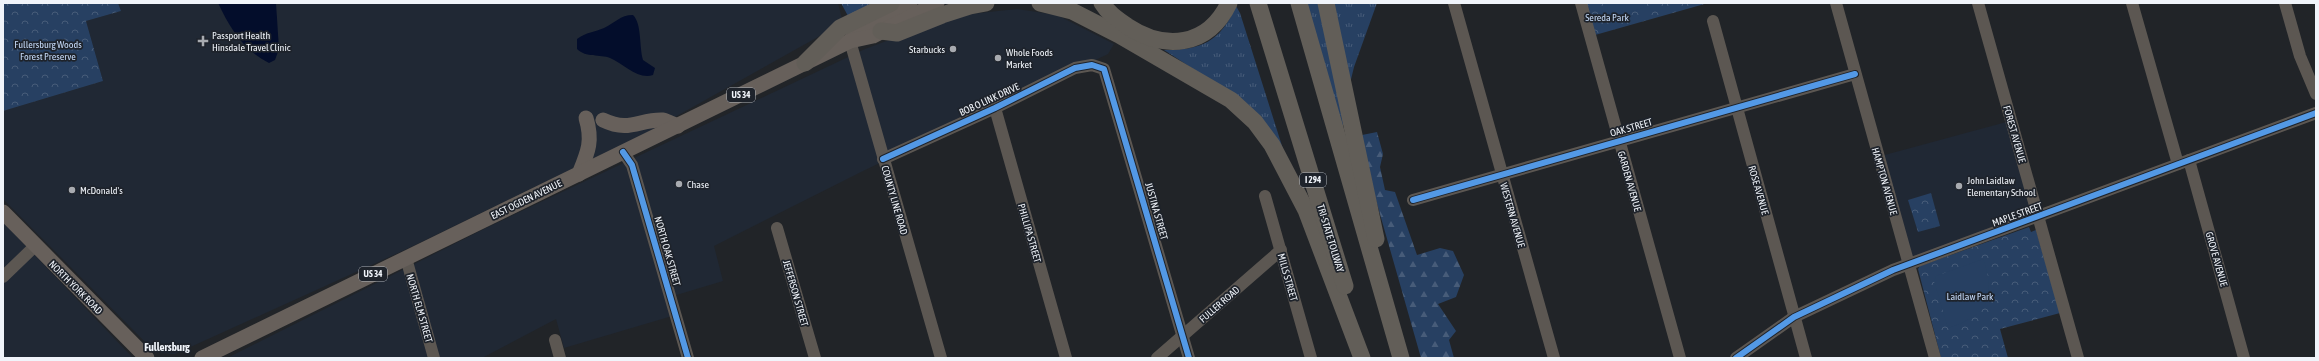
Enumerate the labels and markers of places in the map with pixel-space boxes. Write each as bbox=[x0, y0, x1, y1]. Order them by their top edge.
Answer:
place label: Passport Health Hinsdale Travel Clinic bbox=[212, 30, 291, 53]
marker: Passport Health Hinsdale Travel Clinic bbox=[197, 35, 209, 47]
place label: Starbucks bbox=[909, 44, 945, 55]
marker: Starbucks bbox=[948, 44, 958, 54]
place label: Whole Foods Market bbox=[1006, 47, 1053, 70]
marker: Whole Foods Market bbox=[993, 53, 1003, 63]
place label: John Laidlaw Elementary School bbox=[1967, 175, 2036, 198]
marker: Chase bbox=[674, 179, 684, 189]
place label: Chase bbox=[687, 179, 710, 190]
marker: John Laidlaw Elementary School bbox=[1954, 181, 1964, 191]
marker: McDonald's bbox=[67, 185, 77, 195]
place label: McDonald's bbox=[80, 185, 123, 196]

